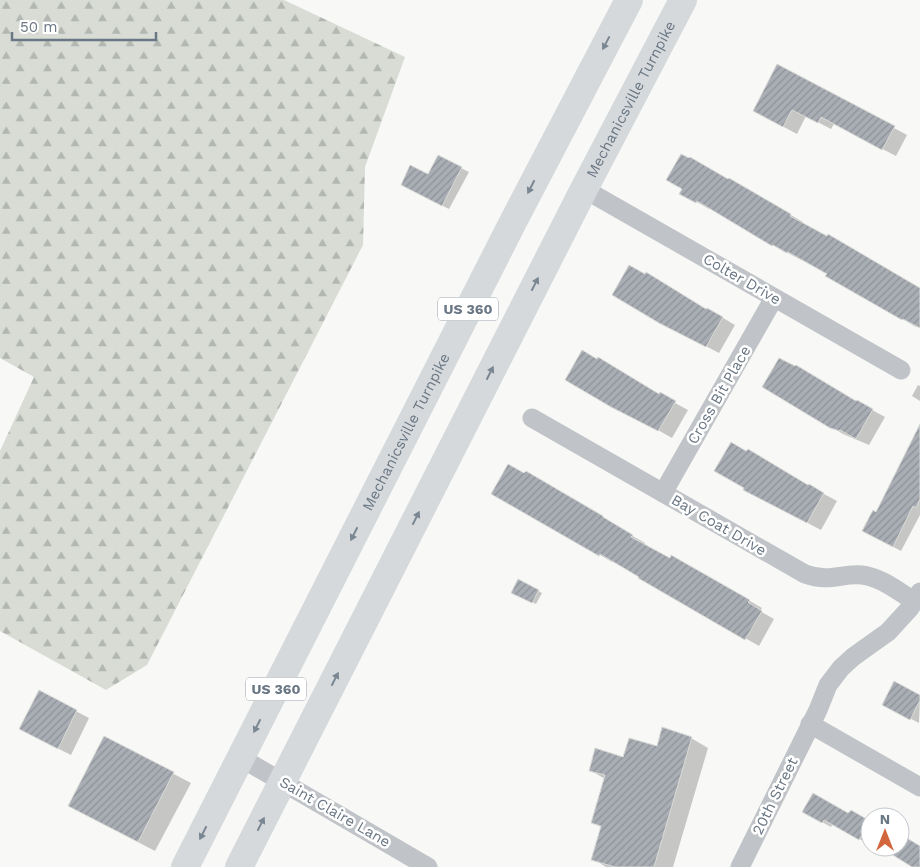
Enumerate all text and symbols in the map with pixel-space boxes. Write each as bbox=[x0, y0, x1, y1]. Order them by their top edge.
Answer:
scale bar bbox=[12, 10, 156, 42]
text: 50 m bbox=[20, 18, 57, 36]
street label: Mechanicsville Turnpike bbox=[583, 18, 679, 181]
one-way arrow bbox=[602, 36, 610, 50]
one-way arrow bbox=[527, 180, 535, 194]
street label: Colter Drive bbox=[700, 250, 784, 308]
one-way arrow bbox=[531, 276, 539, 291]
road number: US 360 bbox=[438, 298, 498, 320]
street label: Cross Bit Place bbox=[684, 343, 754, 447]
street label: Mechanicsville Turnpike bbox=[359, 350, 454, 514]
one-way arrow bbox=[486, 366, 494, 380]
street label: Bay Coat Drive bbox=[668, 491, 770, 559]
one-way arrow bbox=[412, 511, 420, 525]
one-way arrow bbox=[350, 527, 358, 542]
one-way arrow bbox=[331, 671, 339, 686]
road number: US 360 bbox=[246, 678, 306, 701]
one-way arrow bbox=[253, 719, 261, 734]
street label: 20th Street bbox=[749, 754, 802, 838]
street label: Saint Claire Lane bbox=[276, 773, 394, 851]
north arrow bbox=[860, 807, 910, 857]
text: N bbox=[880, 811, 890, 827]
one-way arrow bbox=[257, 816, 265, 831]
one-way arrow bbox=[199, 826, 207, 840]

